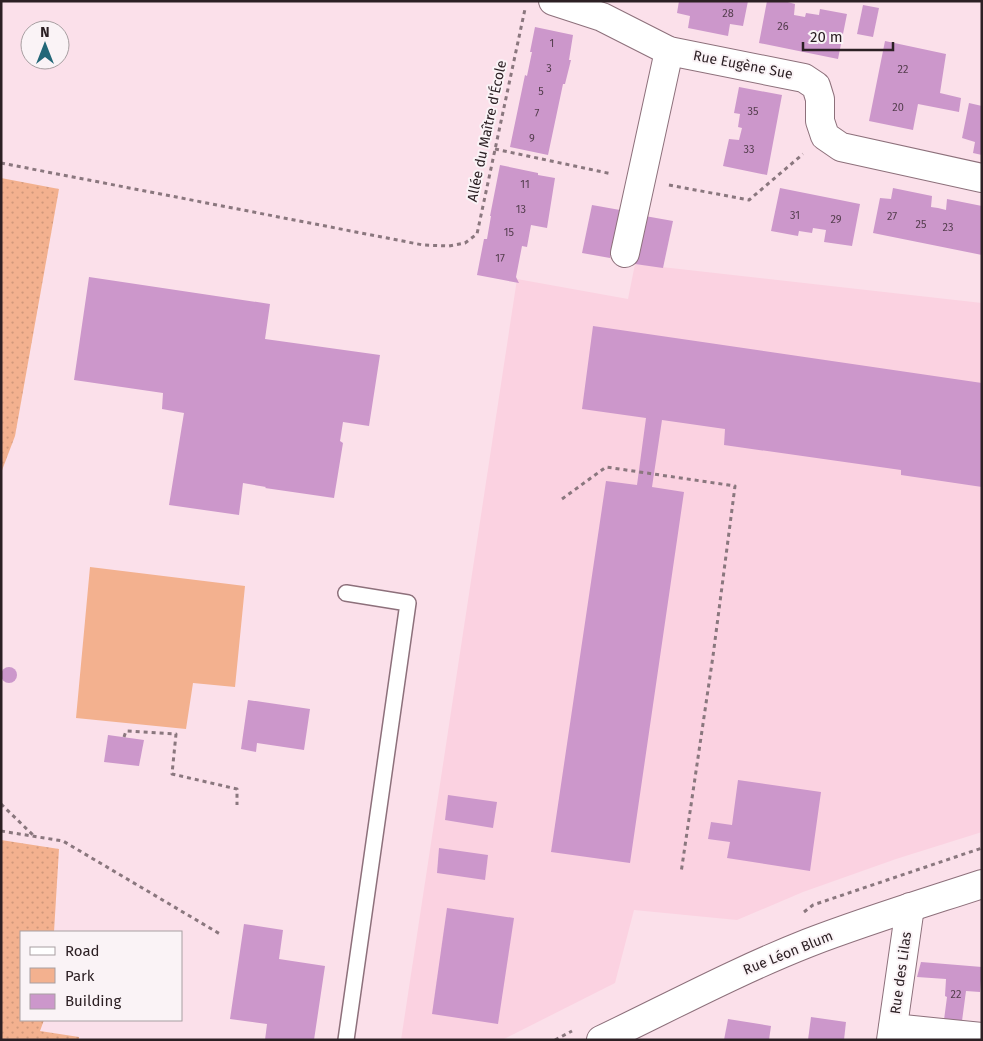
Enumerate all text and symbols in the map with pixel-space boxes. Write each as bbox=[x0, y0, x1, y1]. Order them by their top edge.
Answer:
house number: 28 bbox=[722, 7, 734, 20]
north arrow bbox=[20, 20, 70, 70]
house number: 26 bbox=[777, 20, 789, 33]
scale bar bbox=[803, 20, 893, 52]
text: N bbox=[40, 24, 50, 41]
text: 20 m bbox=[810, 28, 843, 46]
house number: 1 bbox=[550, 37, 554, 50]
street label: Rue Eugène Sue bbox=[692, 47, 794, 83]
street label: Allée du Maître d'École bbox=[463, 59, 510, 203]
house number: 3 bbox=[546, 62, 552, 75]
house number: 22 bbox=[898, 63, 908, 76]
house number: 5 bbox=[538, 85, 544, 98]
house number: 20 bbox=[892, 101, 904, 114]
house number: 35 bbox=[748, 105, 759, 118]
house number: 7 bbox=[535, 107, 540, 120]
house number: 9 bbox=[529, 132, 535, 145]
house number: 33 bbox=[744, 143, 754, 156]
house number: 11 bbox=[520, 178, 530, 191]
house number: 13 bbox=[516, 203, 526, 216]
house number: 31 bbox=[790, 209, 800, 222]
house number: 27 bbox=[887, 210, 897, 223]
house number: 29 bbox=[830, 213, 842, 226]
house number: 25 bbox=[916, 218, 927, 231]
house number: 23 bbox=[943, 221, 953, 234]
house number: 15 bbox=[504, 226, 515, 239]
house number: 17 bbox=[495, 252, 505, 265]
street label: Rue Léon Blum bbox=[741, 927, 835, 979]
street label: Rue des Lilas bbox=[887, 930, 915, 1015]
legend bbox=[20, 931, 182, 1021]
text: Road bbox=[65, 942, 100, 960]
text: Park bbox=[65, 967, 95, 985]
house number: 22 bbox=[951, 988, 961, 1001]
text: Building bbox=[65, 992, 121, 1010]

